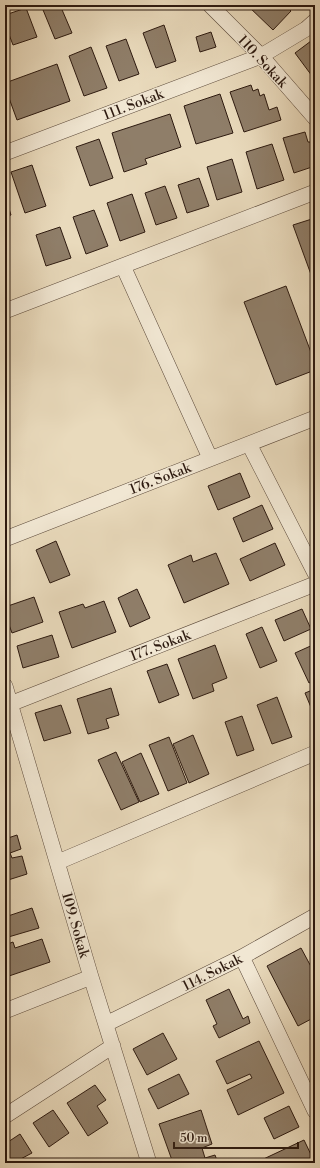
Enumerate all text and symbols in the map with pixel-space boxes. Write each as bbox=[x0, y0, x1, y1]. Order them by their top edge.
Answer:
street label: 110. Sokak bbox=[233, 32, 292, 92]
street label: 111. Sokak bbox=[101, 85, 167, 125]
street label: 176. Sokak bbox=[127, 459, 194, 499]
street label: 177. Sokak bbox=[128, 626, 194, 666]
street label: 109. Sokak bbox=[57, 890, 93, 961]
street label: 114. Sokak bbox=[180, 950, 246, 996]
scale bar bbox=[174, 1124, 298, 1150]
text: 50 m bbox=[180, 1131, 208, 1146]

